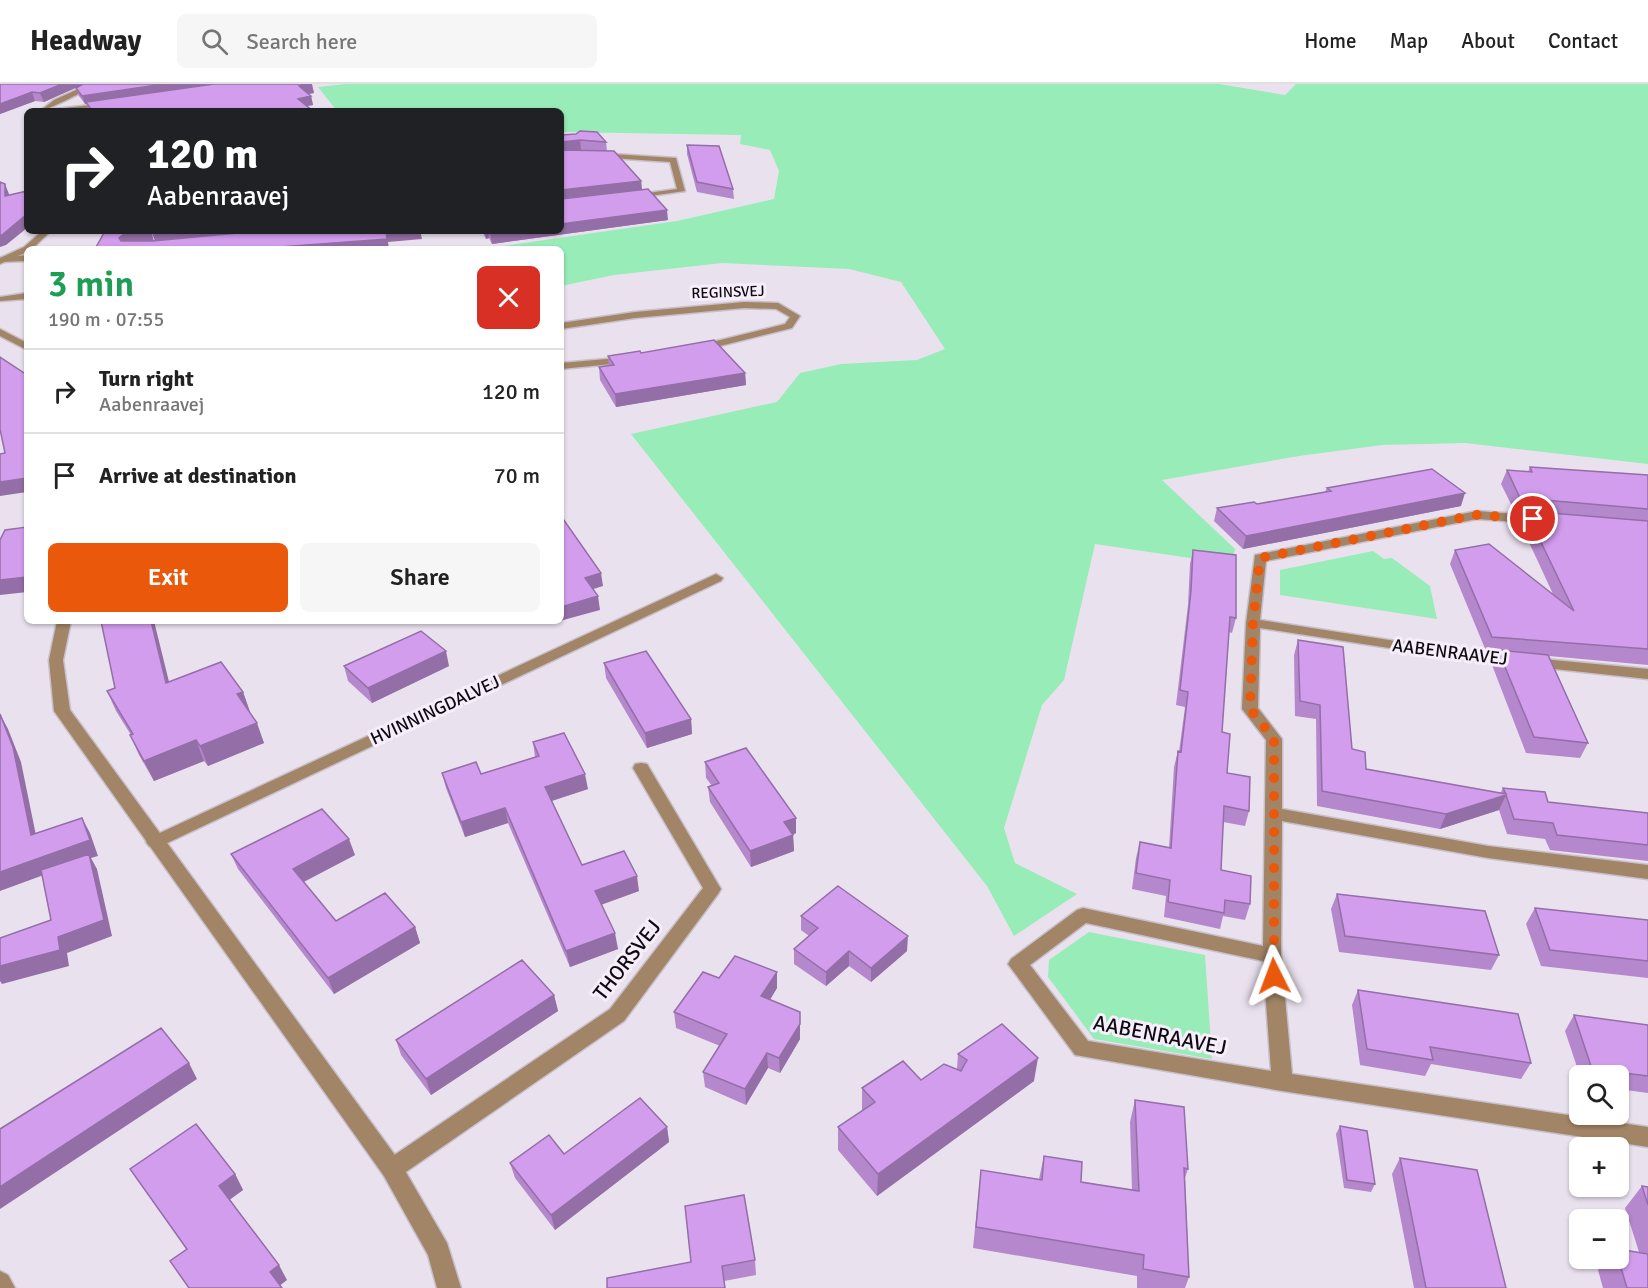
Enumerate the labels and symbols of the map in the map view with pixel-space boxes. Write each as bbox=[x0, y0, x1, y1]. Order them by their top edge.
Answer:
street label: REGINSVEJ bbox=[691, 282, 765, 302]
pin bbox=[1507, 493, 1558, 544]
street label: AABENRAAVEJ bbox=[1391, 634, 1509, 670]
street label: HVINNINGDALVEJ bbox=[367, 670, 503, 750]
street label: THORSVEJ bbox=[587, 914, 667, 1006]
position arrow bbox=[1242, 944, 1306, 1008]
street label: AABENRAAVEJ bbox=[1091, 1009, 1229, 1061]

